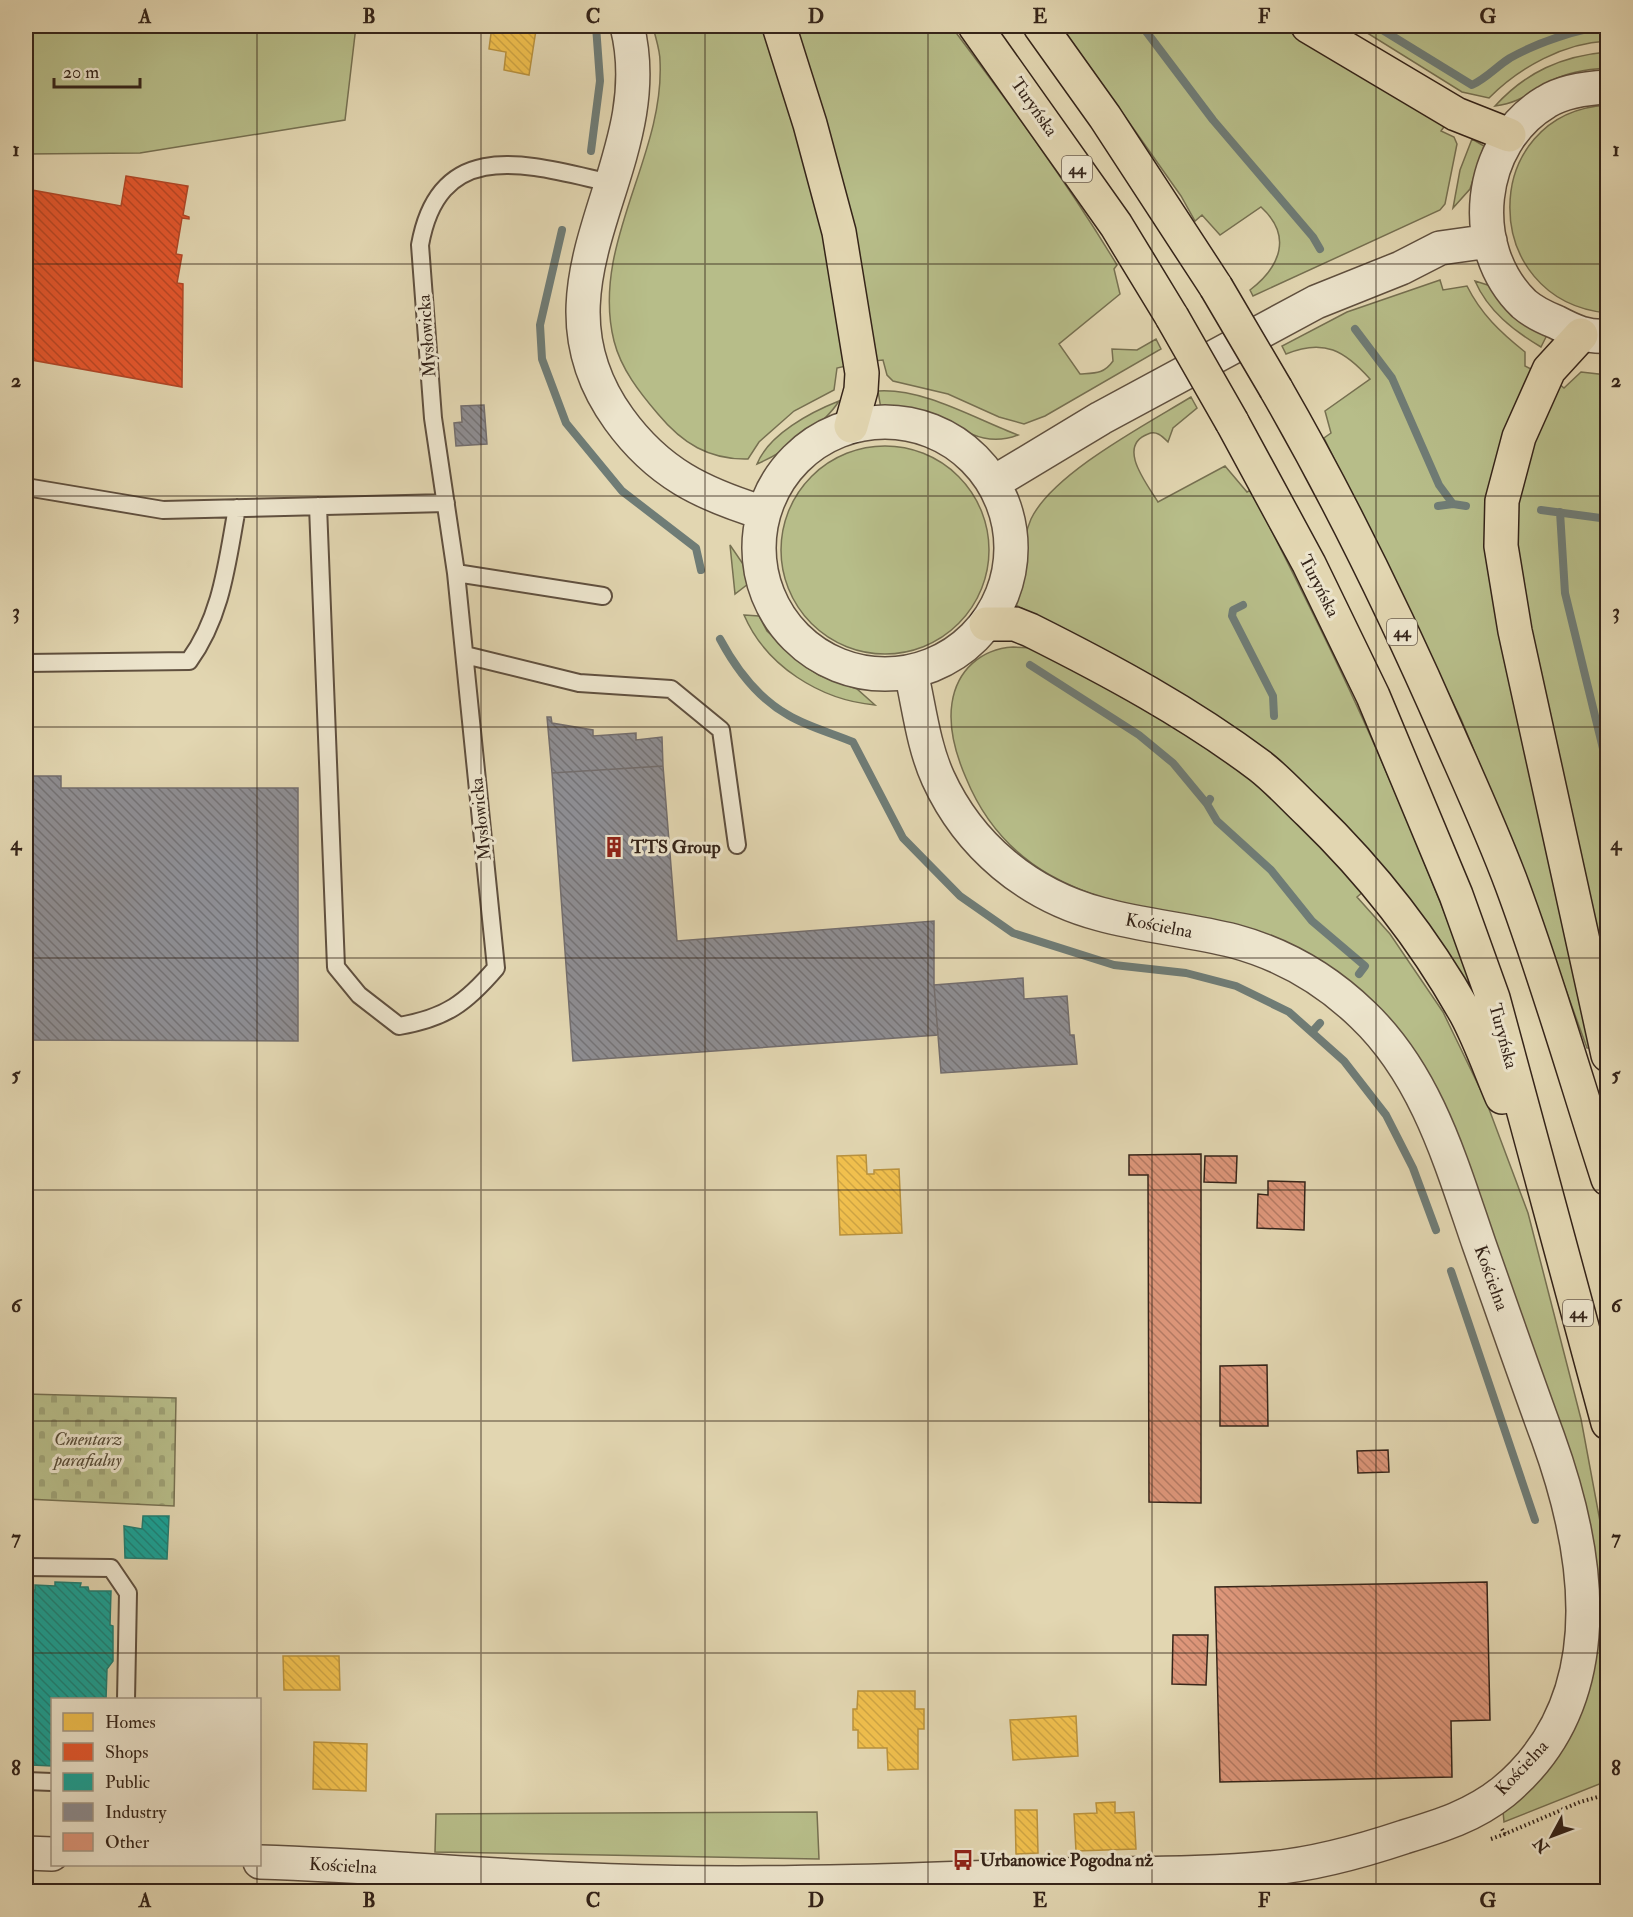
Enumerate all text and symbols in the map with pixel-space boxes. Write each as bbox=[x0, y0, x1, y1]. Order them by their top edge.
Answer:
text: A bbox=[138, 4, 152, 29]
text: B bbox=[362, 4, 376, 29]
text: C bbox=[586, 4, 600, 29]
text: D bbox=[808, 4, 824, 29]
text: E bbox=[1033, 4, 1048, 29]
text: F bbox=[1258, 4, 1271, 29]
text: G bbox=[1480, 4, 1497, 29]
scale bar bbox=[54, 51, 140, 89]
text: 20 m bbox=[63, 61, 99, 84]
street label: Turyńska bbox=[1005, 73, 1063, 141]
text: 1 bbox=[12, 137, 20, 162]
text: 1 bbox=[1612, 137, 1620, 162]
road number: 44 bbox=[1062, 156, 1092, 182]
street label: Mysłowicka bbox=[413, 293, 441, 378]
text: 2 bbox=[11, 368, 21, 393]
text: 2 bbox=[1611, 368, 1621, 393]
street label: Turyńska bbox=[1294, 551, 1345, 621]
text: 3 bbox=[12, 599, 20, 624]
text: 3 bbox=[1612, 599, 1620, 624]
road number: 44 bbox=[1387, 619, 1417, 645]
street label: Mysłowicka bbox=[465, 776, 497, 862]
text: 4 bbox=[10, 831, 23, 856]
text: 4 bbox=[1610, 831, 1623, 856]
building icon: TTS Group bbox=[602, 835, 626, 859]
place label: TTS Group bbox=[630, 836, 721, 859]
street label: Kościelna bbox=[1123, 908, 1195, 944]
street label: Turyńska bbox=[1483, 1001, 1523, 1072]
text: 5 bbox=[12, 1062, 22, 1087]
text: 5 bbox=[1612, 1062, 1622, 1087]
street label: Kościelna bbox=[1469, 1242, 1514, 1314]
text: 6 bbox=[11, 1293, 23, 1318]
text: 6 bbox=[1611, 1293, 1623, 1318]
road number: 44 bbox=[1563, 1300, 1593, 1326]
park label: Cmentarz parafialny bbox=[51, 1428, 122, 1472]
text: 7 bbox=[11, 1525, 21, 1550]
text: 7 bbox=[1611, 1525, 1621, 1550]
legend bbox=[51, 1698, 261, 1866]
text: Homes bbox=[105, 1711, 156, 1734]
street label: Kościelna bbox=[1490, 1735, 1554, 1801]
text: Shops bbox=[105, 1741, 148, 1764]
text: 8 bbox=[11, 1756, 21, 1781]
text: 8 bbox=[1611, 1756, 1621, 1781]
text: Public bbox=[105, 1771, 150, 1794]
text: Industry bbox=[105, 1801, 167, 1824]
north arrow bbox=[1522, 1806, 1582, 1866]
text: Other bbox=[105, 1831, 149, 1854]
text: N bbox=[1529, 1833, 1554, 1858]
bus stop icon: Urbanowice Pogodna nż bbox=[951, 1848, 975, 1872]
place label: Urbanowice Pogodna nż bbox=[980, 1849, 1154, 1872]
street label: Kościelna bbox=[308, 1853, 378, 1879]
text: A bbox=[138, 1888, 152, 1913]
text: B bbox=[362, 1888, 376, 1913]
text: C bbox=[586, 1888, 600, 1913]
text: D bbox=[808, 1888, 824, 1913]
text: E bbox=[1033, 1888, 1048, 1913]
text: F bbox=[1258, 1888, 1271, 1913]
text: G bbox=[1480, 1888, 1497, 1913]

